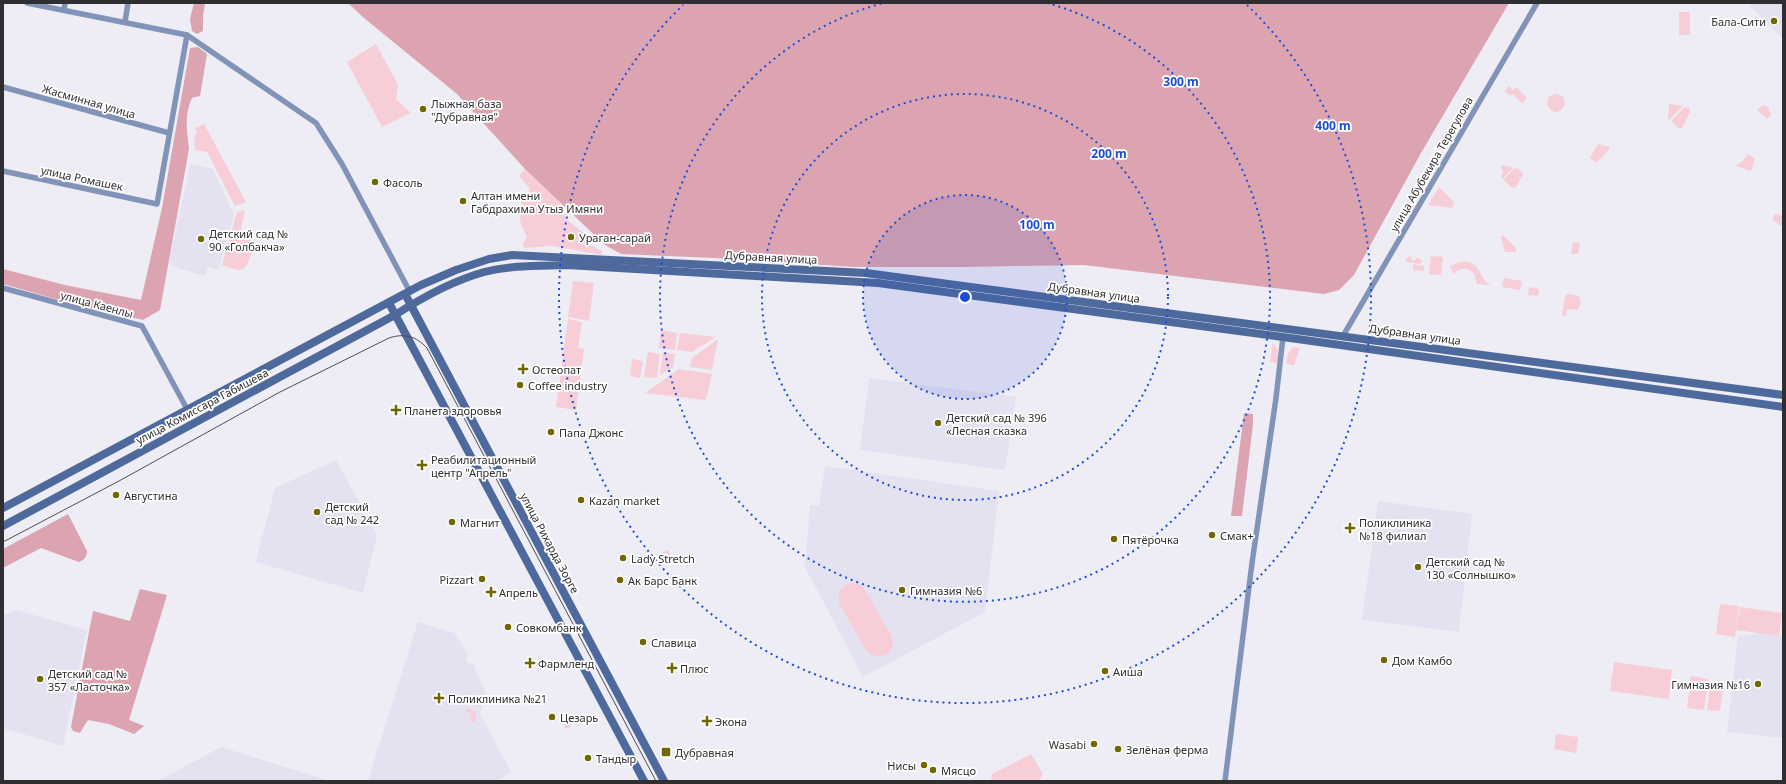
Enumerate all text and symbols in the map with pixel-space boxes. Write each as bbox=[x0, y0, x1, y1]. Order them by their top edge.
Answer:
place label: Бала-Сити bbox=[1711, 14, 1766, 29]
marker: Бала-Сити bbox=[1769, 16, 1779, 26]
text: 300 m bbox=[1163, 73, 1199, 90]
street label: Жасминная улица bbox=[40, 80, 138, 122]
street label: улица Абубекира Терегулова bbox=[1386, 94, 1476, 234]
place label: Лыжная база "Дубравная" bbox=[431, 96, 502, 124]
marker: Лыжная база "Дубравная" bbox=[418, 104, 428, 114]
text: 400 m bbox=[1315, 117, 1351, 134]
text: 200 m bbox=[1091, 145, 1127, 162]
street label: улица Ромашек bbox=[40, 162, 125, 194]
place label: Фасоль bbox=[383, 175, 422, 190]
marker: Фасоль bbox=[370, 177, 380, 187]
place label: Алтан имени Габдрахима Утыз Имяни bbox=[471, 188, 603, 216]
marker: Алтан имени Габдрахима Утыз Имяни bbox=[458, 196, 468, 206]
text: 100 m bbox=[1019, 216, 1055, 233]
place label: Детский сад № 90 «Голбакча» bbox=[209, 226, 288, 254]
place label: Ураган-сарай bbox=[579, 230, 651, 245]
marker: Ураган-сарай bbox=[566, 232, 576, 242]
marker: Детский сад № 90 «Голбакча» bbox=[196, 234, 206, 244]
street label: Дубравная улица bbox=[724, 247, 818, 267]
street label: Дубравная улица bbox=[1047, 278, 1141, 306]
street label: улица Каенлы bbox=[59, 287, 135, 321]
centre of rings bbox=[958, 290, 972, 304]
street label: Дубравная улица bbox=[1368, 320, 1462, 348]
place label: Остеопат bbox=[532, 362, 581, 377]
marker: Остеопат bbox=[517, 363, 529, 375]
street label: улица Комиссара Габишева bbox=[133, 365, 271, 447]
place label: Coffee industry bbox=[528, 378, 607, 393]
marker: Coffee industry bbox=[515, 380, 525, 390]
place label: Планета здоровья bbox=[404, 403, 502, 418]
marker: Планета здоровья bbox=[391, 405, 401, 415]
place label: Детский сад № 396 «Лесная сказка bbox=[946, 410, 1047, 438]
marker: Детский сад № 396 «Лесная сказка bbox=[933, 418, 943, 428]
place label: Папа Джонс bbox=[559, 425, 624, 440]
marker: Папа Джонс bbox=[546, 427, 556, 437]
place label: Реабилитационный центр "Апрель" bbox=[431, 452, 536, 480]
marker: Реабилитационный центр "Апрель" bbox=[416, 459, 428, 471]
place label: Августина bbox=[124, 488, 178, 503]
marker: Августина bbox=[111, 490, 121, 500]
street label: улица Рихарда Зорге bbox=[517, 490, 583, 596]
place label: Kazan market bbox=[589, 493, 660, 508]
marker: Kazan market bbox=[576, 495, 586, 505]
place label: Детский сад № 242 bbox=[325, 499, 379, 527]
marker: Детский сад № 242 bbox=[312, 507, 322, 517]
place label: Магнит bbox=[460, 515, 500, 530]
place label: Поликлиника №18 филиал bbox=[1359, 515, 1431, 543]
marker: Магнит bbox=[447, 517, 457, 527]
marker: Поликлиника №18 филиал bbox=[1344, 522, 1356, 534]
place label: Смак+ bbox=[1220, 528, 1254, 543]
marker: Смак+ bbox=[1207, 530, 1217, 540]
place label: Пятёрочка bbox=[1122, 532, 1179, 547]
marker: Пятёрочка bbox=[1109, 534, 1119, 544]
place label: Lady Stretch bbox=[631, 551, 695, 566]
marker: Lady Stretch bbox=[618, 553, 628, 563]
place label: Детский сад № 130 «Солнышко» bbox=[1426, 554, 1516, 582]
marker: Детский сад № 130 «Солнышко» bbox=[1413, 562, 1423, 572]
place label: Pizzart bbox=[439, 572, 474, 587]
place label: Ак Барс Банк bbox=[628, 573, 697, 588]
marker: Pizzart bbox=[477, 574, 487, 584]
marker: Ак Барс Банк bbox=[615, 575, 625, 585]
place label: Гимназия №6 bbox=[910, 583, 982, 598]
place label: Апрель bbox=[499, 585, 538, 600]
marker: Гимназия №6 bbox=[897, 585, 907, 595]
marker: Апрель bbox=[486, 587, 496, 597]
place label: Совкомбанк bbox=[516, 620, 582, 635]
marker: Совкомбанк bbox=[503, 622, 513, 632]
place label: Славица bbox=[651, 635, 697, 650]
marker: Славица bbox=[638, 637, 648, 647]
place label: Дом Камбо bbox=[1392, 653, 1452, 668]
marker: Дом Камбо bbox=[1379, 655, 1389, 665]
place label: Фармленд bbox=[538, 656, 595, 671]
marker: Фармленд bbox=[525, 658, 535, 668]
place label: Плюс bbox=[680, 661, 709, 676]
marker: Плюс bbox=[667, 663, 677, 673]
place label: Аиша bbox=[1113, 664, 1143, 679]
place label: Детский сад № 357 «Ласточка» bbox=[48, 666, 130, 694]
marker: Аиша bbox=[1100, 666, 1110, 676]
marker: Детский сад № 357 «Ласточка» bbox=[35, 674, 45, 684]
place label: Гимназия №16 bbox=[1671, 677, 1750, 692]
marker: Гимназия №16 bbox=[1753, 679, 1763, 689]
place label: Поликлиника №21 bbox=[448, 691, 547, 706]
marker: Поликлиника №21 bbox=[433, 692, 445, 704]
place label: Цезарь bbox=[560, 710, 598, 725]
marker: Цезарь bbox=[547, 712, 557, 722]
place label: Экона bbox=[715, 714, 747, 729]
marker: Экона bbox=[702, 716, 712, 726]
place label: Wasabi bbox=[1049, 737, 1086, 752]
marker: Wasabi bbox=[1089, 739, 1099, 749]
place label: Зелёная ферма bbox=[1126, 742, 1208, 757]
marker: Зелёная ферма bbox=[1113, 744, 1123, 754]
place label: Дубравная bbox=[675, 745, 734, 760]
marker: Дубравная bbox=[660, 746, 672, 758]
place label: Тандыр bbox=[596, 751, 637, 766]
marker: Тандыр bbox=[583, 753, 593, 763]
place label: Нисы bbox=[887, 758, 916, 773]
marker: Нисы bbox=[919, 760, 929, 770]
place label: Мясцо bbox=[941, 763, 976, 778]
marker: Мясцо bbox=[928, 765, 938, 775]

